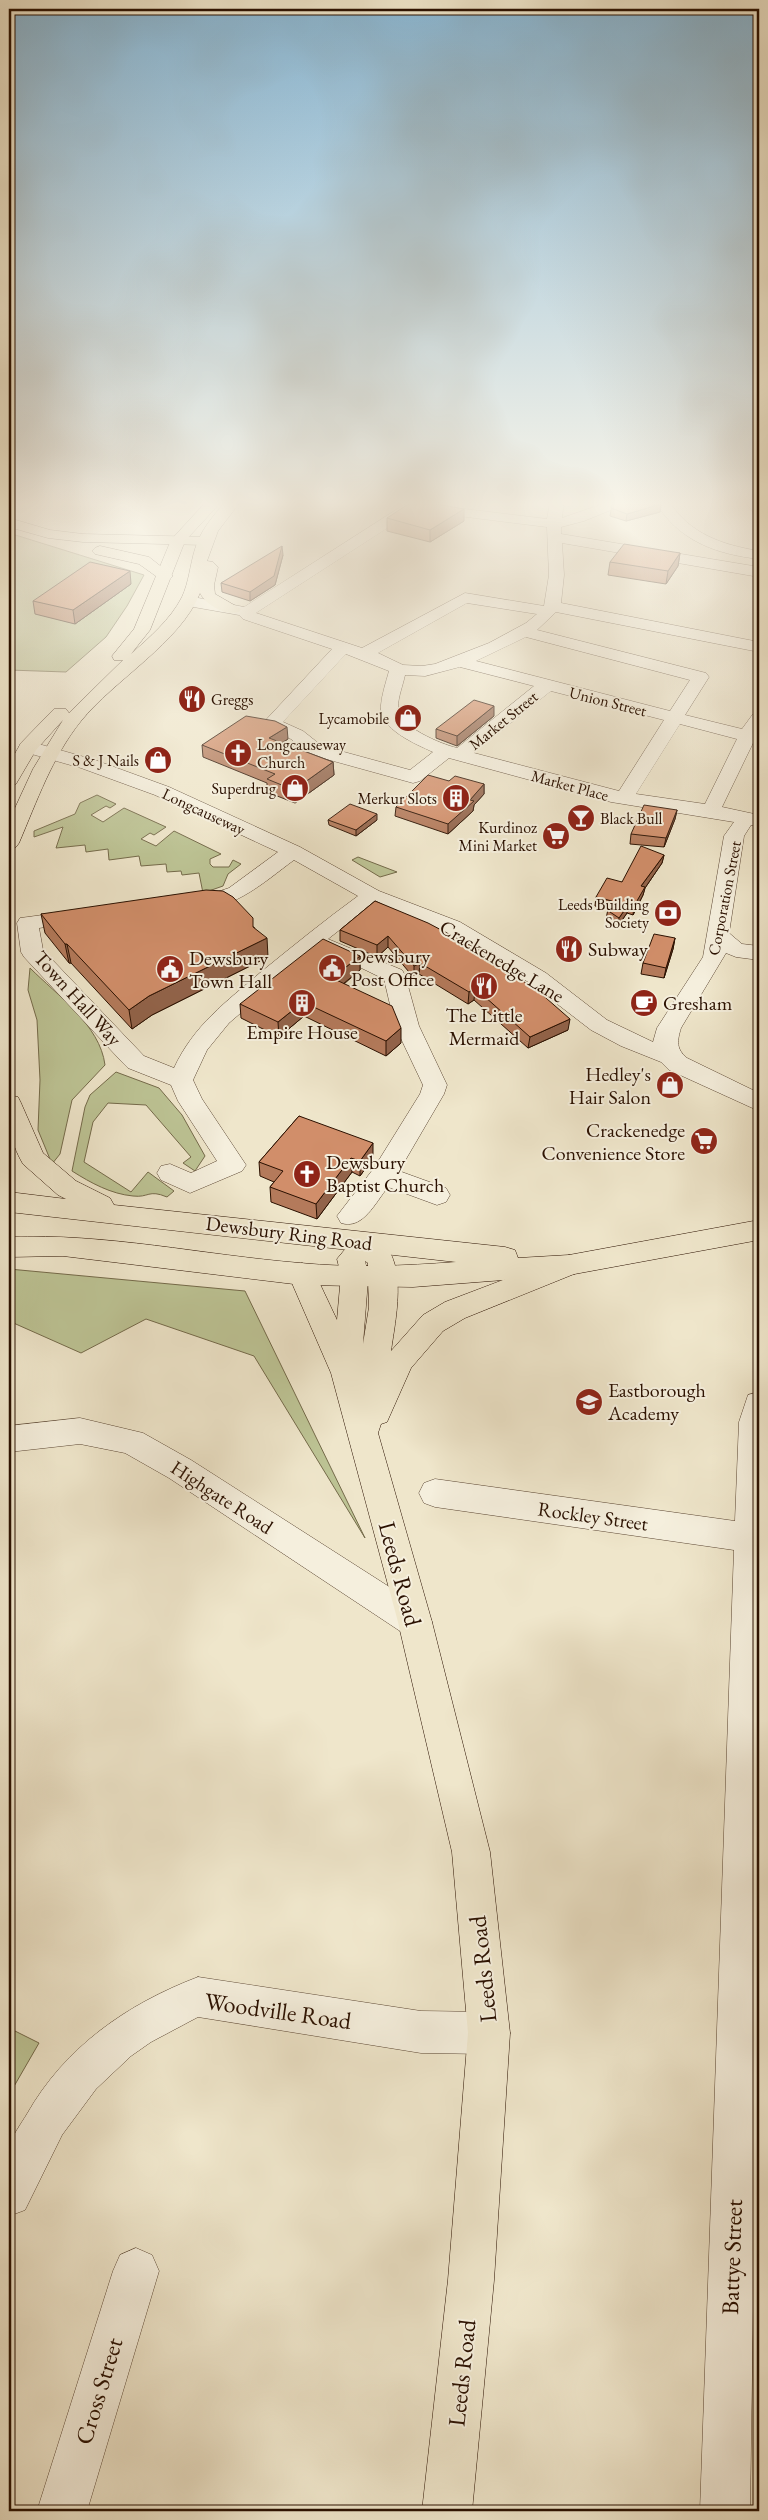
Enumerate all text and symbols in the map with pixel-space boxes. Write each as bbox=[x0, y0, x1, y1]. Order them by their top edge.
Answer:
street label: Union Street bbox=[567, 682, 649, 721]
restaurant icon: Greggs bbox=[177, 684, 207, 714]
street label: Market Street bbox=[464, 686, 542, 755]
place label: Greggs bbox=[211, 689, 253, 710]
shop icon: Lycamobile bbox=[393, 703, 423, 733]
place label: Lycamobile bbox=[319, 708, 389, 729]
place label: Longcauseway Church bbox=[257, 734, 347, 773]
church icon: Longcauseway Church bbox=[223, 738, 253, 768]
shop icon: S & J Nails bbox=[143, 745, 173, 775]
place label: S & J Nails bbox=[72, 750, 139, 771]
street label: Market Place bbox=[529, 765, 611, 806]
shop icon: Superdrug bbox=[280, 773, 310, 803]
place label: Superdrug bbox=[211, 778, 277, 799]
street label: Longcauseway bbox=[159, 783, 250, 840]
building icon: Merkur Slots bbox=[441, 783, 471, 813]
place label: Merkur Slots bbox=[357, 788, 437, 809]
bar icon: Black Bull bbox=[566, 803, 596, 833]
place label: Black Bull bbox=[600, 808, 662, 829]
place label: Kurdinoz Mini Market bbox=[459, 817, 537, 856]
supermarket icon: Kurdinoz Mini Market bbox=[541, 821, 571, 851]
street label: Corporation Street bbox=[703, 839, 746, 957]
place label: Leeds Building Society bbox=[558, 894, 650, 933]
bank icon: Leeds Building Society bbox=[653, 898, 683, 928]
street label: Crackenedge Lane bbox=[435, 914, 569, 1009]
restaurant icon: Subway bbox=[554, 934, 584, 964]
place label: Subway bbox=[588, 936, 648, 962]
place label: Dewsbury Post Office bbox=[351, 943, 434, 992]
street label: Town Hall Way bbox=[28, 945, 128, 1051]
place label: Dewsbury Town Hall bbox=[189, 945, 272, 994]
public building icon: Dewsbury Post Office bbox=[317, 953, 347, 983]
public building icon: Dewsbury Town Hall bbox=[155, 954, 185, 984]
restaurant icon: The Little Mermaid bbox=[469, 971, 499, 1001]
building icon: Empire House bbox=[287, 988, 317, 1018]
cafe icon: Gresham bbox=[629, 988, 659, 1018]
place label: Gresham bbox=[663, 990, 733, 1016]
place label: The Little Mermaid bbox=[445, 1002, 523, 1051]
place label: Empire House bbox=[246, 1019, 358, 1045]
place label: Hedley's Hair Salon bbox=[569, 1061, 651, 1110]
shop icon: Hedley's Hair Salon bbox=[655, 1070, 685, 1100]
place label: Crackenedge Convenience Store bbox=[541, 1117, 685, 1166]
supermarket icon: Crackenedge Convenience Store bbox=[689, 1126, 719, 1156]
place label: Dewsbury Baptist Church bbox=[326, 1149, 444, 1198]
church icon: Dewsbury Baptist Church bbox=[292, 1159, 322, 1189]
street label: Dewsbury Ring Road bbox=[204, 1210, 375, 1256]
place label: Eastborough Academy bbox=[607, 1377, 706, 1426]
school or university icon: Eastborough Academy bbox=[574, 1387, 604, 1417]
street label: Highgate Road bbox=[166, 1454, 279, 1540]
street label: Rockley Street bbox=[536, 1495, 650, 1537]
street label: Leeds Road bbox=[372, 1518, 430, 1630]
street label: Leeds Road bbox=[461, 1913, 504, 2024]
street label: Woodville Road bbox=[203, 1985, 354, 2036]
street label: Battye Street bbox=[714, 2198, 749, 2315]
street label: Leeds Road bbox=[440, 2317, 483, 2428]
street label: Cross Street bbox=[68, 2333, 130, 2448]

